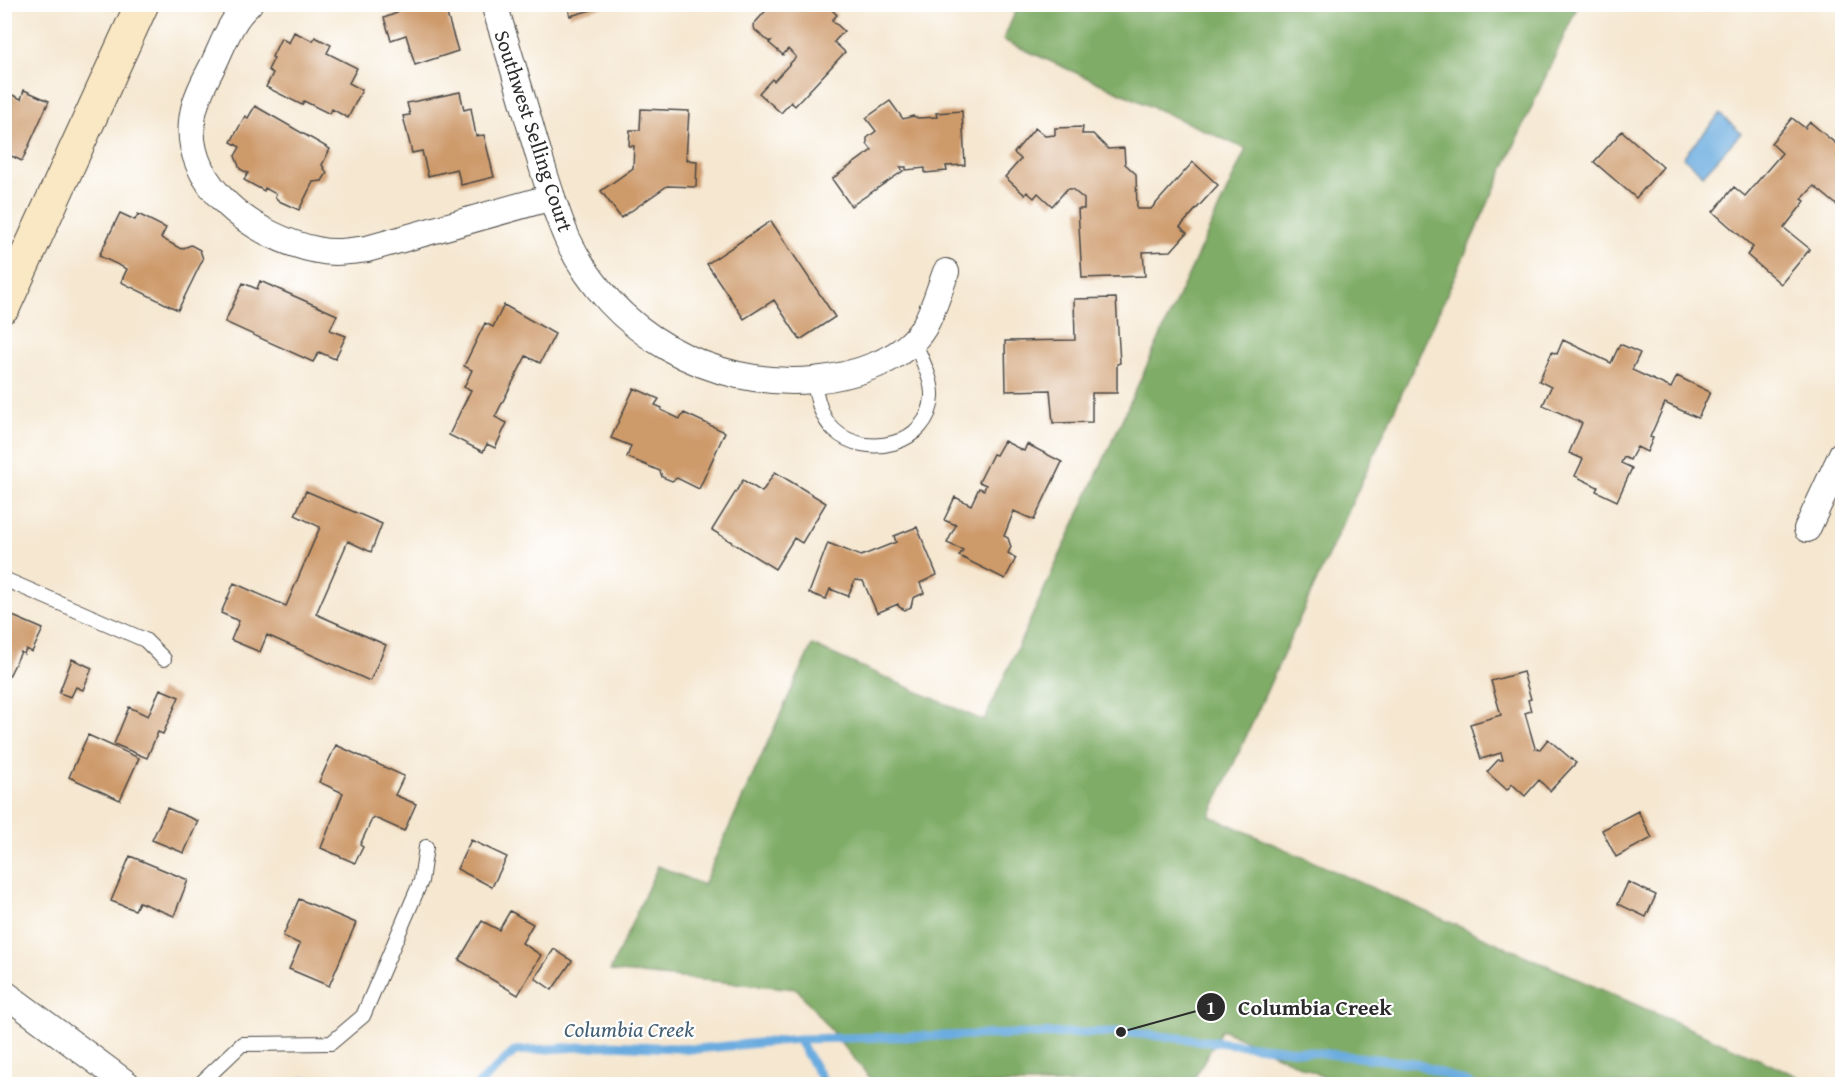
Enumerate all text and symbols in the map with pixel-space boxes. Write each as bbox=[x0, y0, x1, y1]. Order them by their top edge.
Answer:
street label: Southwest Selling Court bbox=[487, 26, 581, 236]
callout: Columbia Creek bbox=[1196, 987, 1404, 1027]
text: Columbia Creek bbox=[1238, 991, 1392, 1023]
text: 1 bbox=[1206, 994, 1216, 1021]
water label: Columbia Creek bbox=[564, 1013, 695, 1045]

